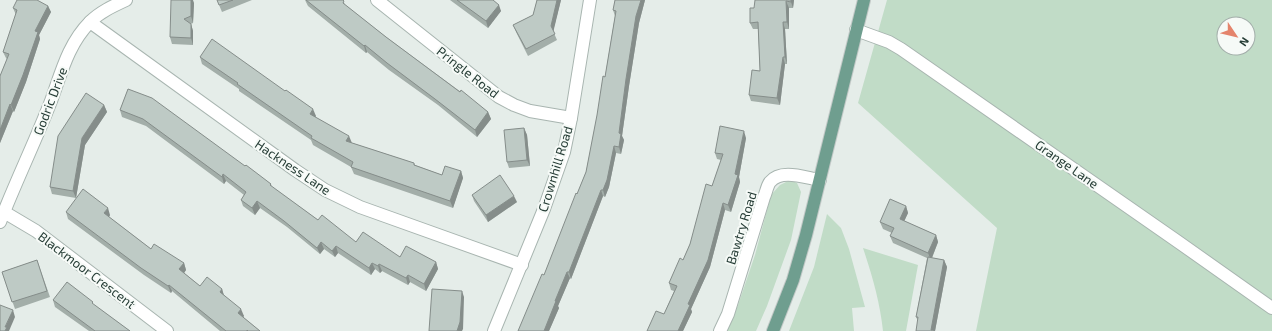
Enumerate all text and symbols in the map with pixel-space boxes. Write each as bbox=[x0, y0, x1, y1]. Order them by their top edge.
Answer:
north arrow bbox=[1216, 16, 1256, 56]
text: N bbox=[1237, 35, 1252, 49]
street label: Pringle Road bbox=[434, 43, 502, 101]
street label: Godric Drive bbox=[30, 65, 70, 137]
street label: Crownhill Road bbox=[534, 124, 576, 214]
street label: Hackness Lane bbox=[252, 136, 334, 198]
street label: Grange Lane bbox=[1032, 136, 1102, 192]
street label: Bawtry Road bbox=[722, 190, 760, 266]
street label: Blackmoor Crescent bbox=[35, 228, 139, 312]

